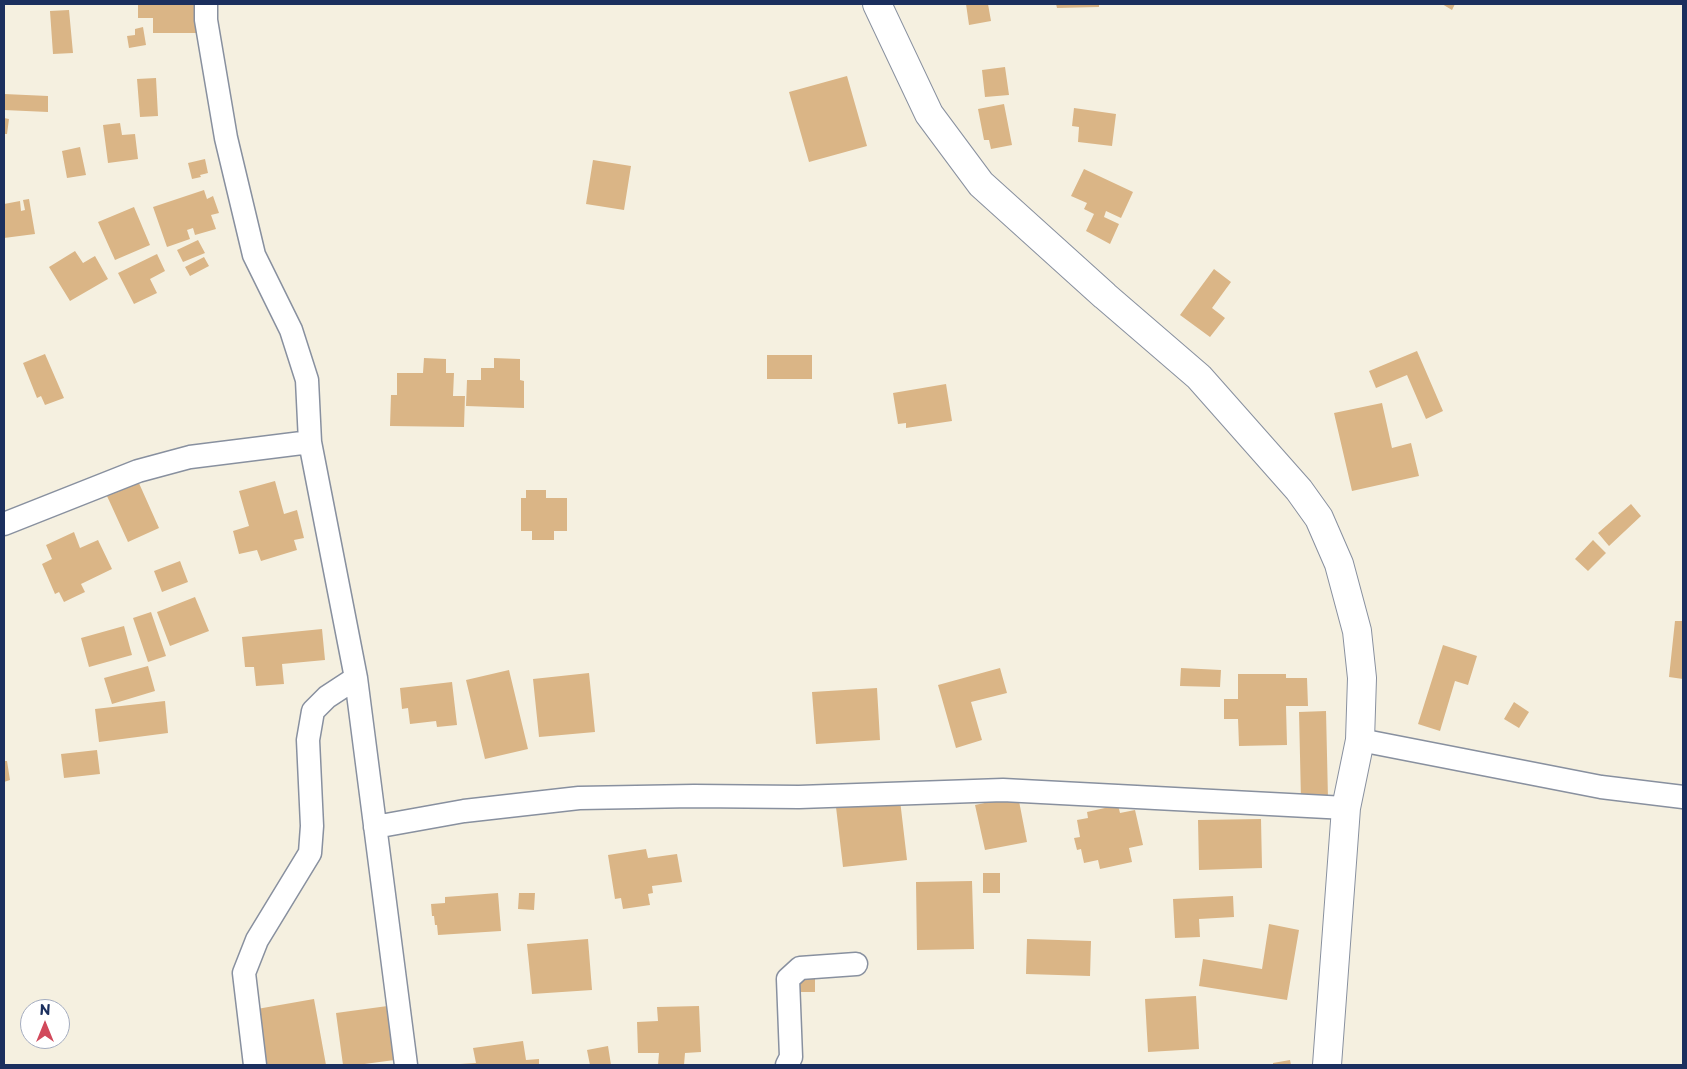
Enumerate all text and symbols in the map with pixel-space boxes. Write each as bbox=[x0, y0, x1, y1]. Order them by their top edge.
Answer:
north arrow bbox=[20, 999, 70, 1049]
text: N bbox=[39, 999, 51, 1020]

